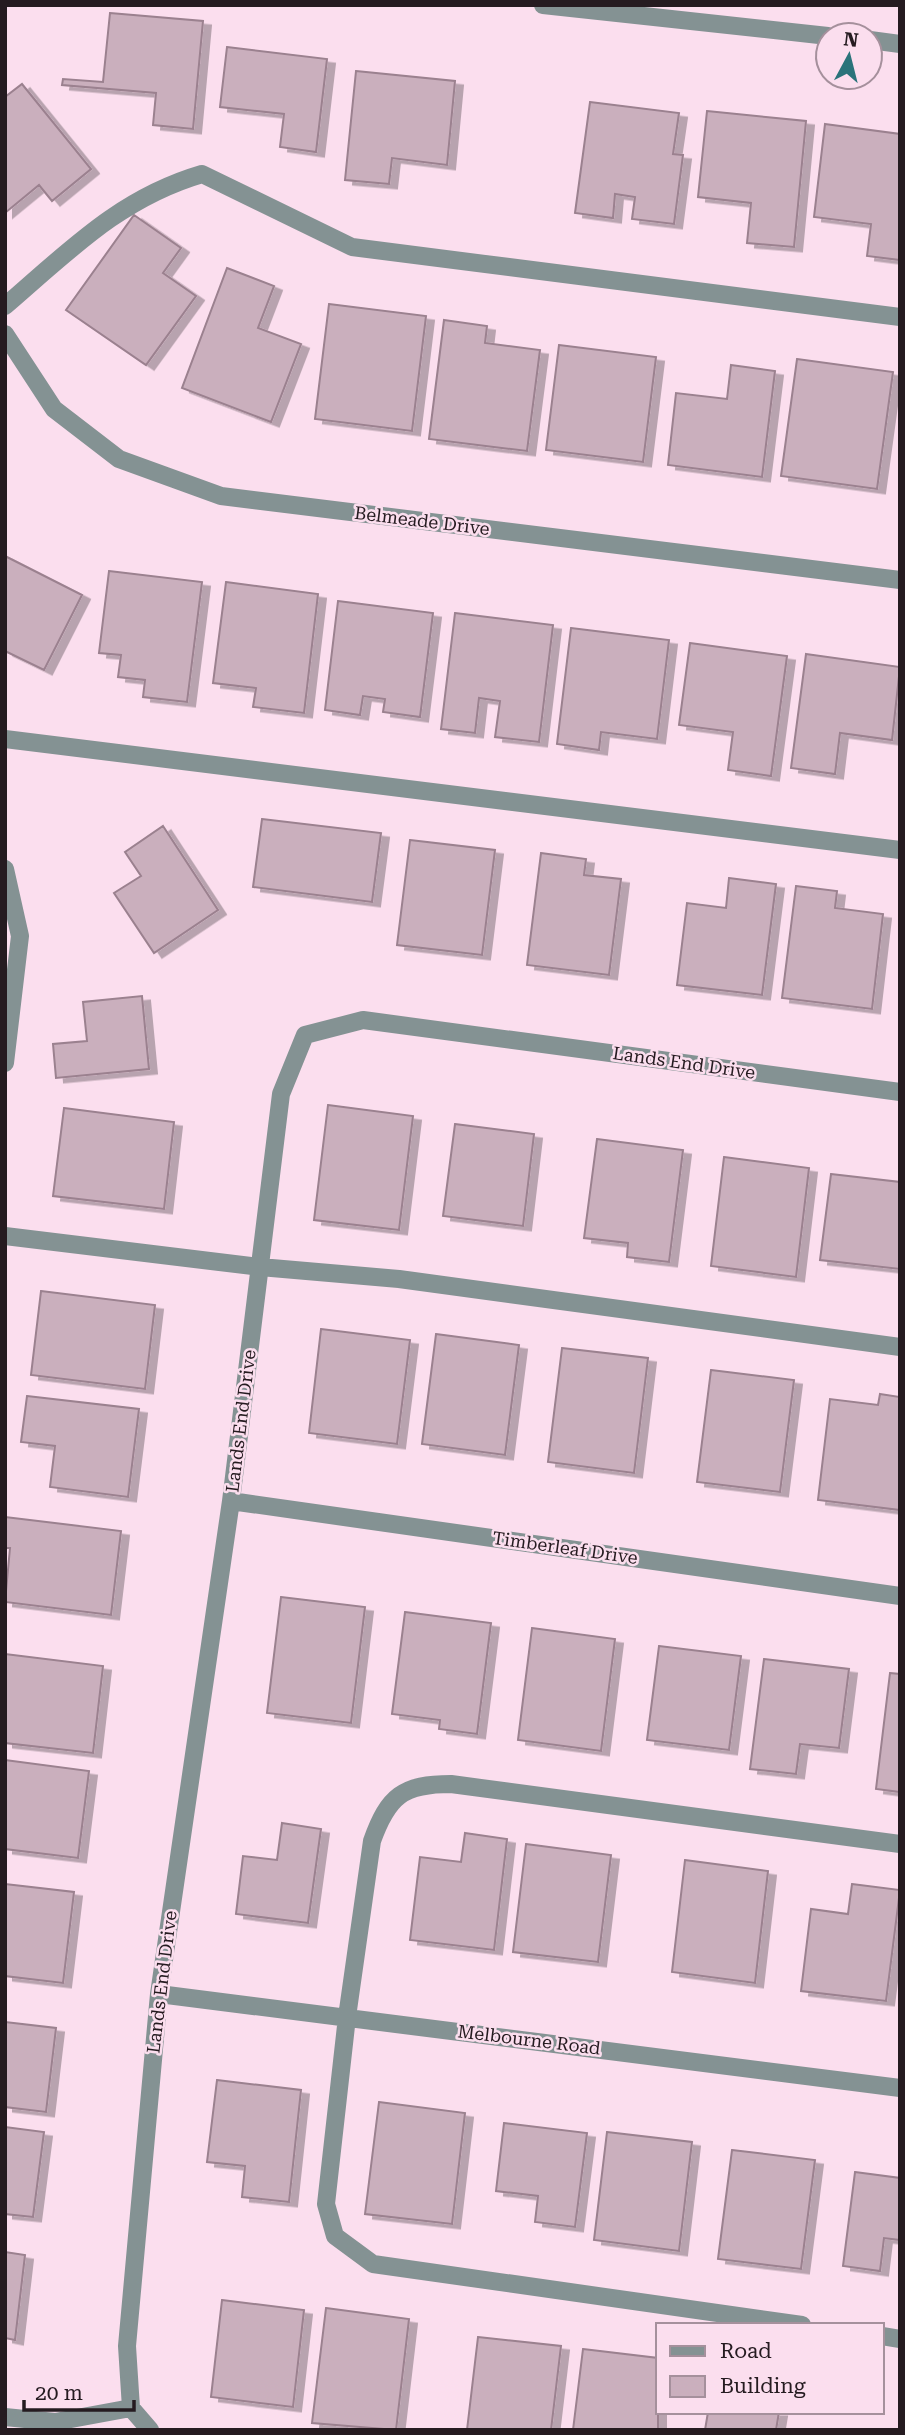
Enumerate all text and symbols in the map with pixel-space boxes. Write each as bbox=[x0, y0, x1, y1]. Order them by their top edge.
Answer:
north arrow bbox=[814, 21, 884, 91]
text: N bbox=[842, 27, 860, 52]
street label: Belmeade Drive bbox=[353, 502, 491, 539]
street label: Lands End Drive bbox=[612, 1042, 757, 1083]
street label: Lands End Drive bbox=[221, 1348, 260, 1493]
street label: Timberleaf Drive bbox=[491, 1527, 639, 1568]
street label: Lands End Drive bbox=[142, 1909, 181, 2054]
street label: Melbourne Road bbox=[456, 2020, 602, 2059]
legend bbox=[656, 2323, 884, 2414]
text: Road bbox=[720, 2339, 772, 2363]
scale bar bbox=[24, 2368, 135, 2412]
text: Building bbox=[720, 2374, 806, 2398]
text: 20 m bbox=[35, 2381, 83, 2405]

